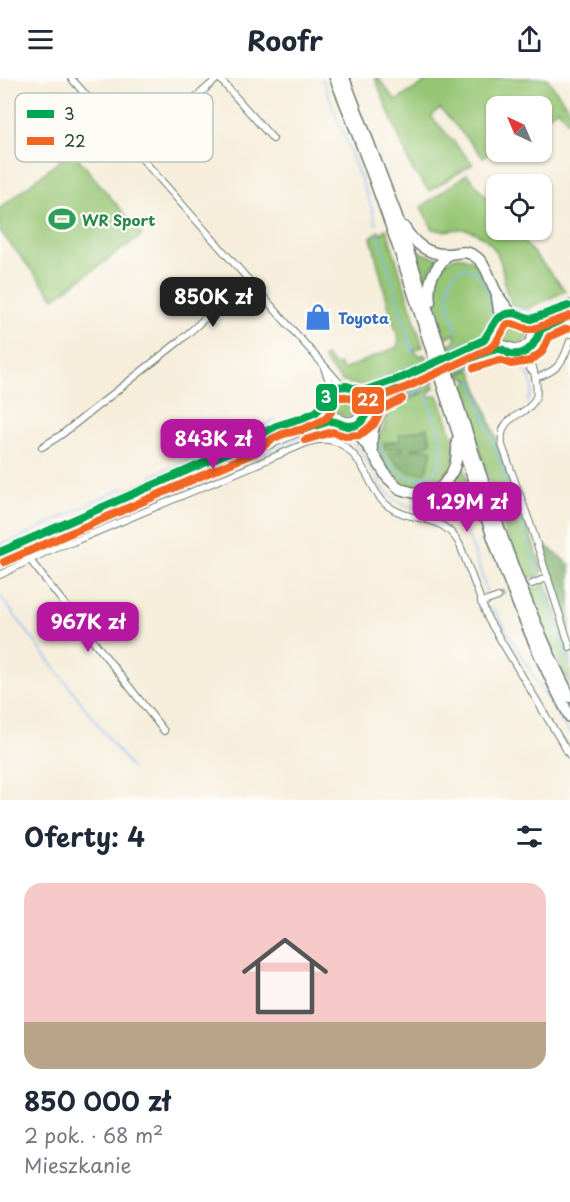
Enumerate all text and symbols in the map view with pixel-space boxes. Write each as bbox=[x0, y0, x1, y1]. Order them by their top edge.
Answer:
text: Roofr bbox=[247, 19, 323, 60]
icon: menu bbox=[24, 23, 57, 56]
icon: share bbox=[513, 23, 546, 56]
legend bbox=[15, 93, 213, 162]
north arrow bbox=[486, 96, 552, 162]
map controls bbox=[486, 96, 552, 240]
text: 3 bbox=[64, 101, 75, 125]
text: 22 bbox=[64, 128, 86, 152]
button: locate bbox=[486, 174, 552, 240]
sports icon: WR Sport bbox=[47, 204, 77, 234]
place label: WR Sport bbox=[82, 208, 156, 231]
pin: 850K zł bbox=[158, 277, 268, 328]
text: 850K zł bbox=[174, 281, 252, 311]
shop icon: Toyota bbox=[303, 302, 333, 332]
place label: Toyota bbox=[338, 306, 389, 329]
line badge: 3 bbox=[315, 383, 338, 412]
text: 3 bbox=[321, 384, 331, 408]
line badge: 22 bbox=[351, 386, 385, 415]
text: 22 bbox=[357, 387, 379, 411]
pin: 843K zł bbox=[158, 419, 268, 470]
text: 843K zł bbox=[175, 423, 251, 453]
pin: 1.29M zł bbox=[405, 482, 529, 533]
text: 1.29M zł bbox=[427, 486, 507, 516]
pin: 967K zł bbox=[33, 602, 143, 653]
text: 967K zł bbox=[51, 606, 125, 636]
text: Oferty: 4 bbox=[24, 817, 145, 856]
icon: filters bbox=[513, 820, 546, 853]
icon: home bbox=[231, 922, 339, 1030]
text: 850 000 zł bbox=[24, 1081, 170, 1120]
text: 2 pok. · 68 m² bbox=[24, 1120, 163, 1150]
text: Mieszkanie bbox=[24, 1150, 132, 1180]

